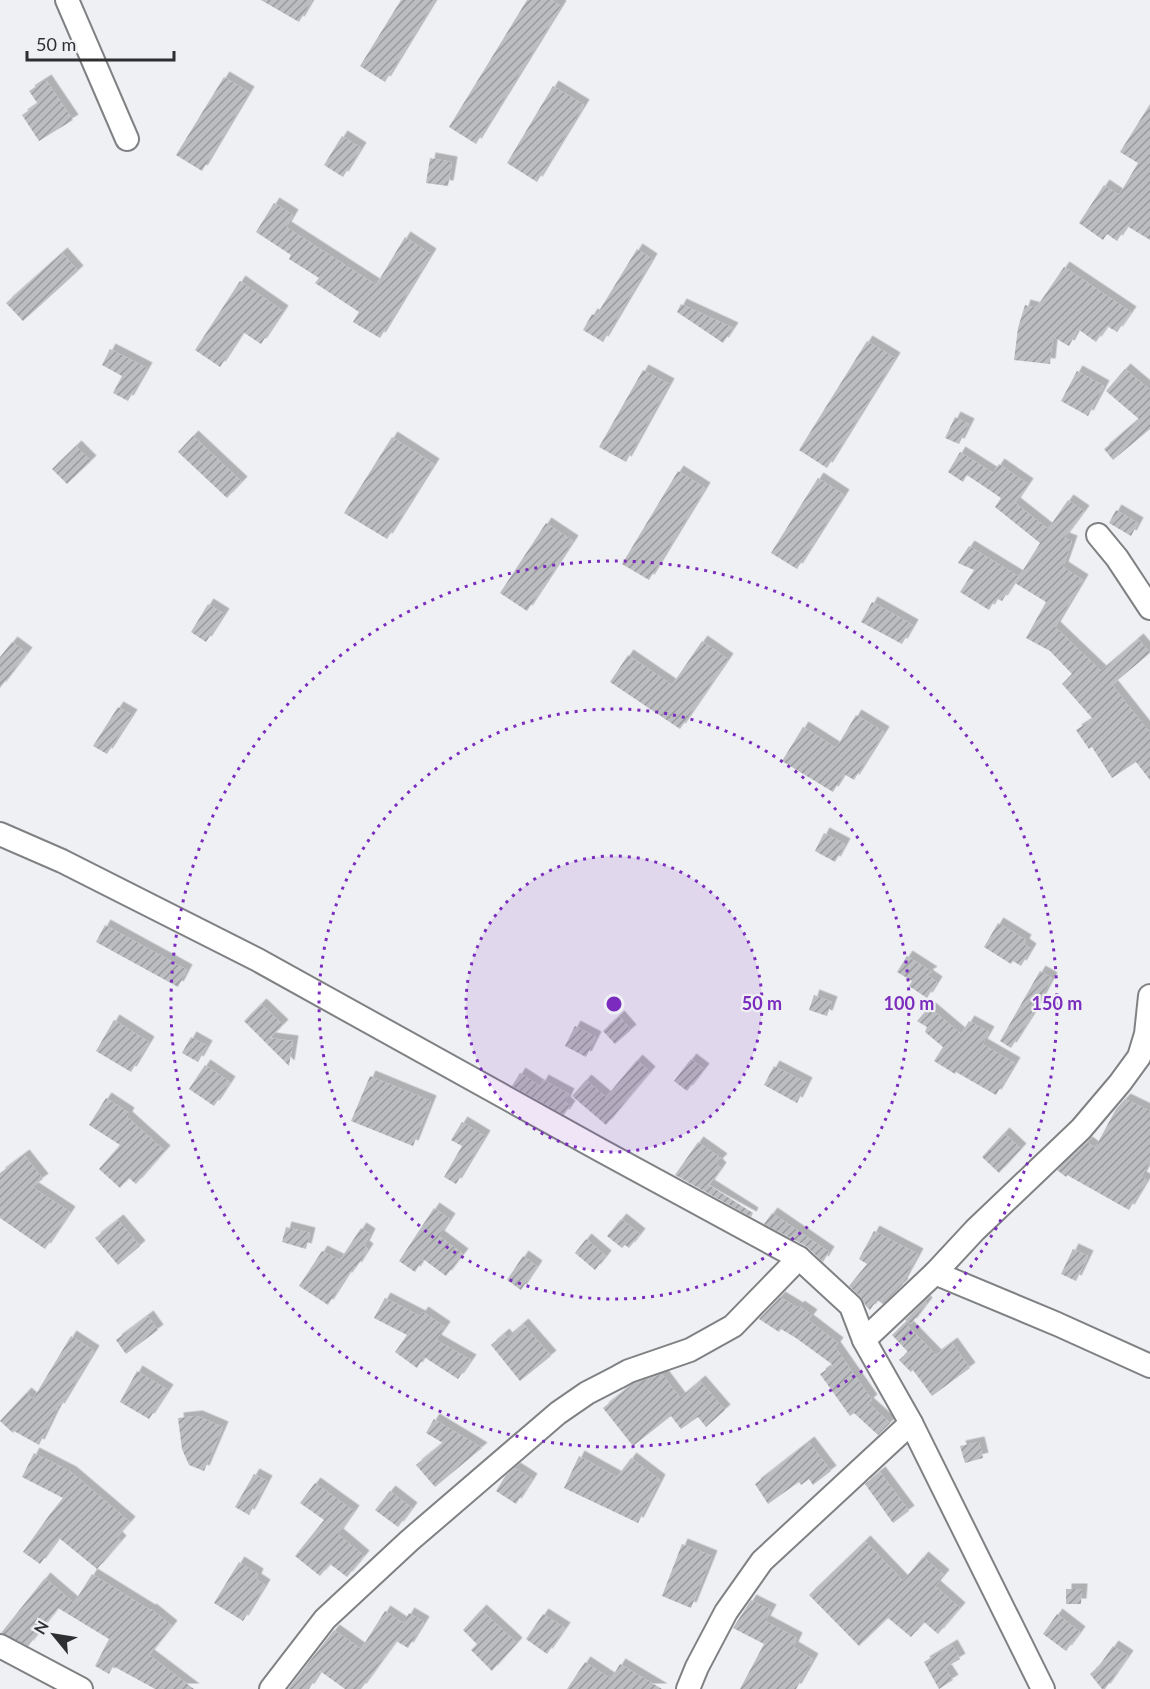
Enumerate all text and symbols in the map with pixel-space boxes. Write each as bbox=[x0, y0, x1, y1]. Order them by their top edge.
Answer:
scale bar bbox=[27, 24, 174, 62]
text: 50 m bbox=[36, 33, 76, 55]
text: 50 m bbox=[742, 992, 782, 1014]
text: 100 m bbox=[884, 992, 934, 1014]
text: 150 m bbox=[1032, 992, 1082, 1014]
centre of rings bbox=[604, 994, 624, 1014]
north arrow bbox=[24, 1605, 84, 1665]
text: N bbox=[29, 1617, 52, 1637]

